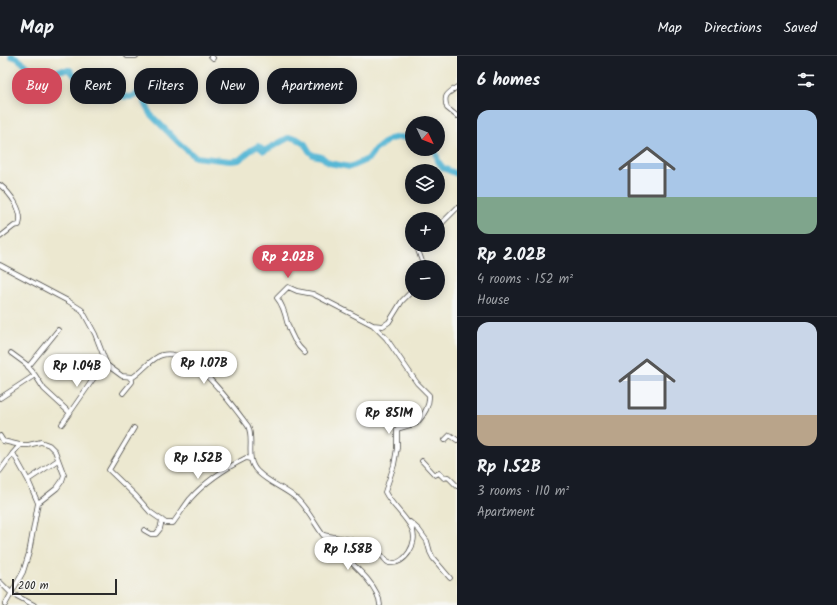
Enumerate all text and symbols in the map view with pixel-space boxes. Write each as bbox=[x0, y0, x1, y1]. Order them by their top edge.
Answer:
text: Map bbox=[20, 13, 54, 43]
text: Map bbox=[657, 17, 682, 39]
text: Directions bbox=[704, 17, 762, 39]
text: Saved bbox=[784, 17, 817, 39]
text: 6 homes bbox=[477, 67, 540, 94]
chip: Buy bbox=[12, 68, 62, 104]
chip: Rent bbox=[70, 68, 126, 104]
chip: Filters bbox=[134, 68, 198, 104]
chip: New bbox=[206, 68, 259, 104]
chip: Apartment bbox=[267, 68, 357, 104]
icon: filters bbox=[795, 69, 817, 91]
north arrow bbox=[405, 116, 445, 156]
map controls bbox=[405, 116, 445, 300]
icon: home bbox=[611, 136, 683, 208]
button: layers bbox=[405, 164, 445, 204]
button: + bbox=[405, 212, 445, 252]
text: Rp 2.02B bbox=[477, 242, 546, 269]
pin: Rp 2.02B bbox=[247, 245, 329, 279]
text: Rp 2.02B bbox=[262, 247, 314, 268]
button: − bbox=[405, 260, 445, 300]
text: 4 rooms · 152 m² bbox=[477, 269, 573, 290]
text: House bbox=[477, 290, 509, 311]
icon: home bbox=[611, 348, 683, 420]
pin: Rp 1.07B bbox=[163, 351, 245, 385]
text: Rp 1.07B bbox=[180, 353, 228, 374]
pin: Rp 1.04B bbox=[36, 354, 118, 388]
text: Rp 1.04B bbox=[53, 356, 101, 377]
pin: Rp 851M bbox=[352, 401, 426, 435]
text: Rp 851M bbox=[365, 403, 413, 424]
pin: Rp 1.52B bbox=[157, 446, 239, 480]
text: Rp 1.52B bbox=[173, 448, 223, 469]
text: Rp 1.52B bbox=[477, 454, 541, 481]
text: 3 rooms · 110 m² bbox=[477, 481, 569, 502]
text: Apartment bbox=[477, 502, 535, 523]
pin: Rp 1.58B bbox=[307, 537, 389, 571]
text: Rp 1.58B bbox=[323, 539, 373, 560]
scale bar bbox=[12, 577, 117, 596]
text: 200 m bbox=[18, 577, 49, 595]

